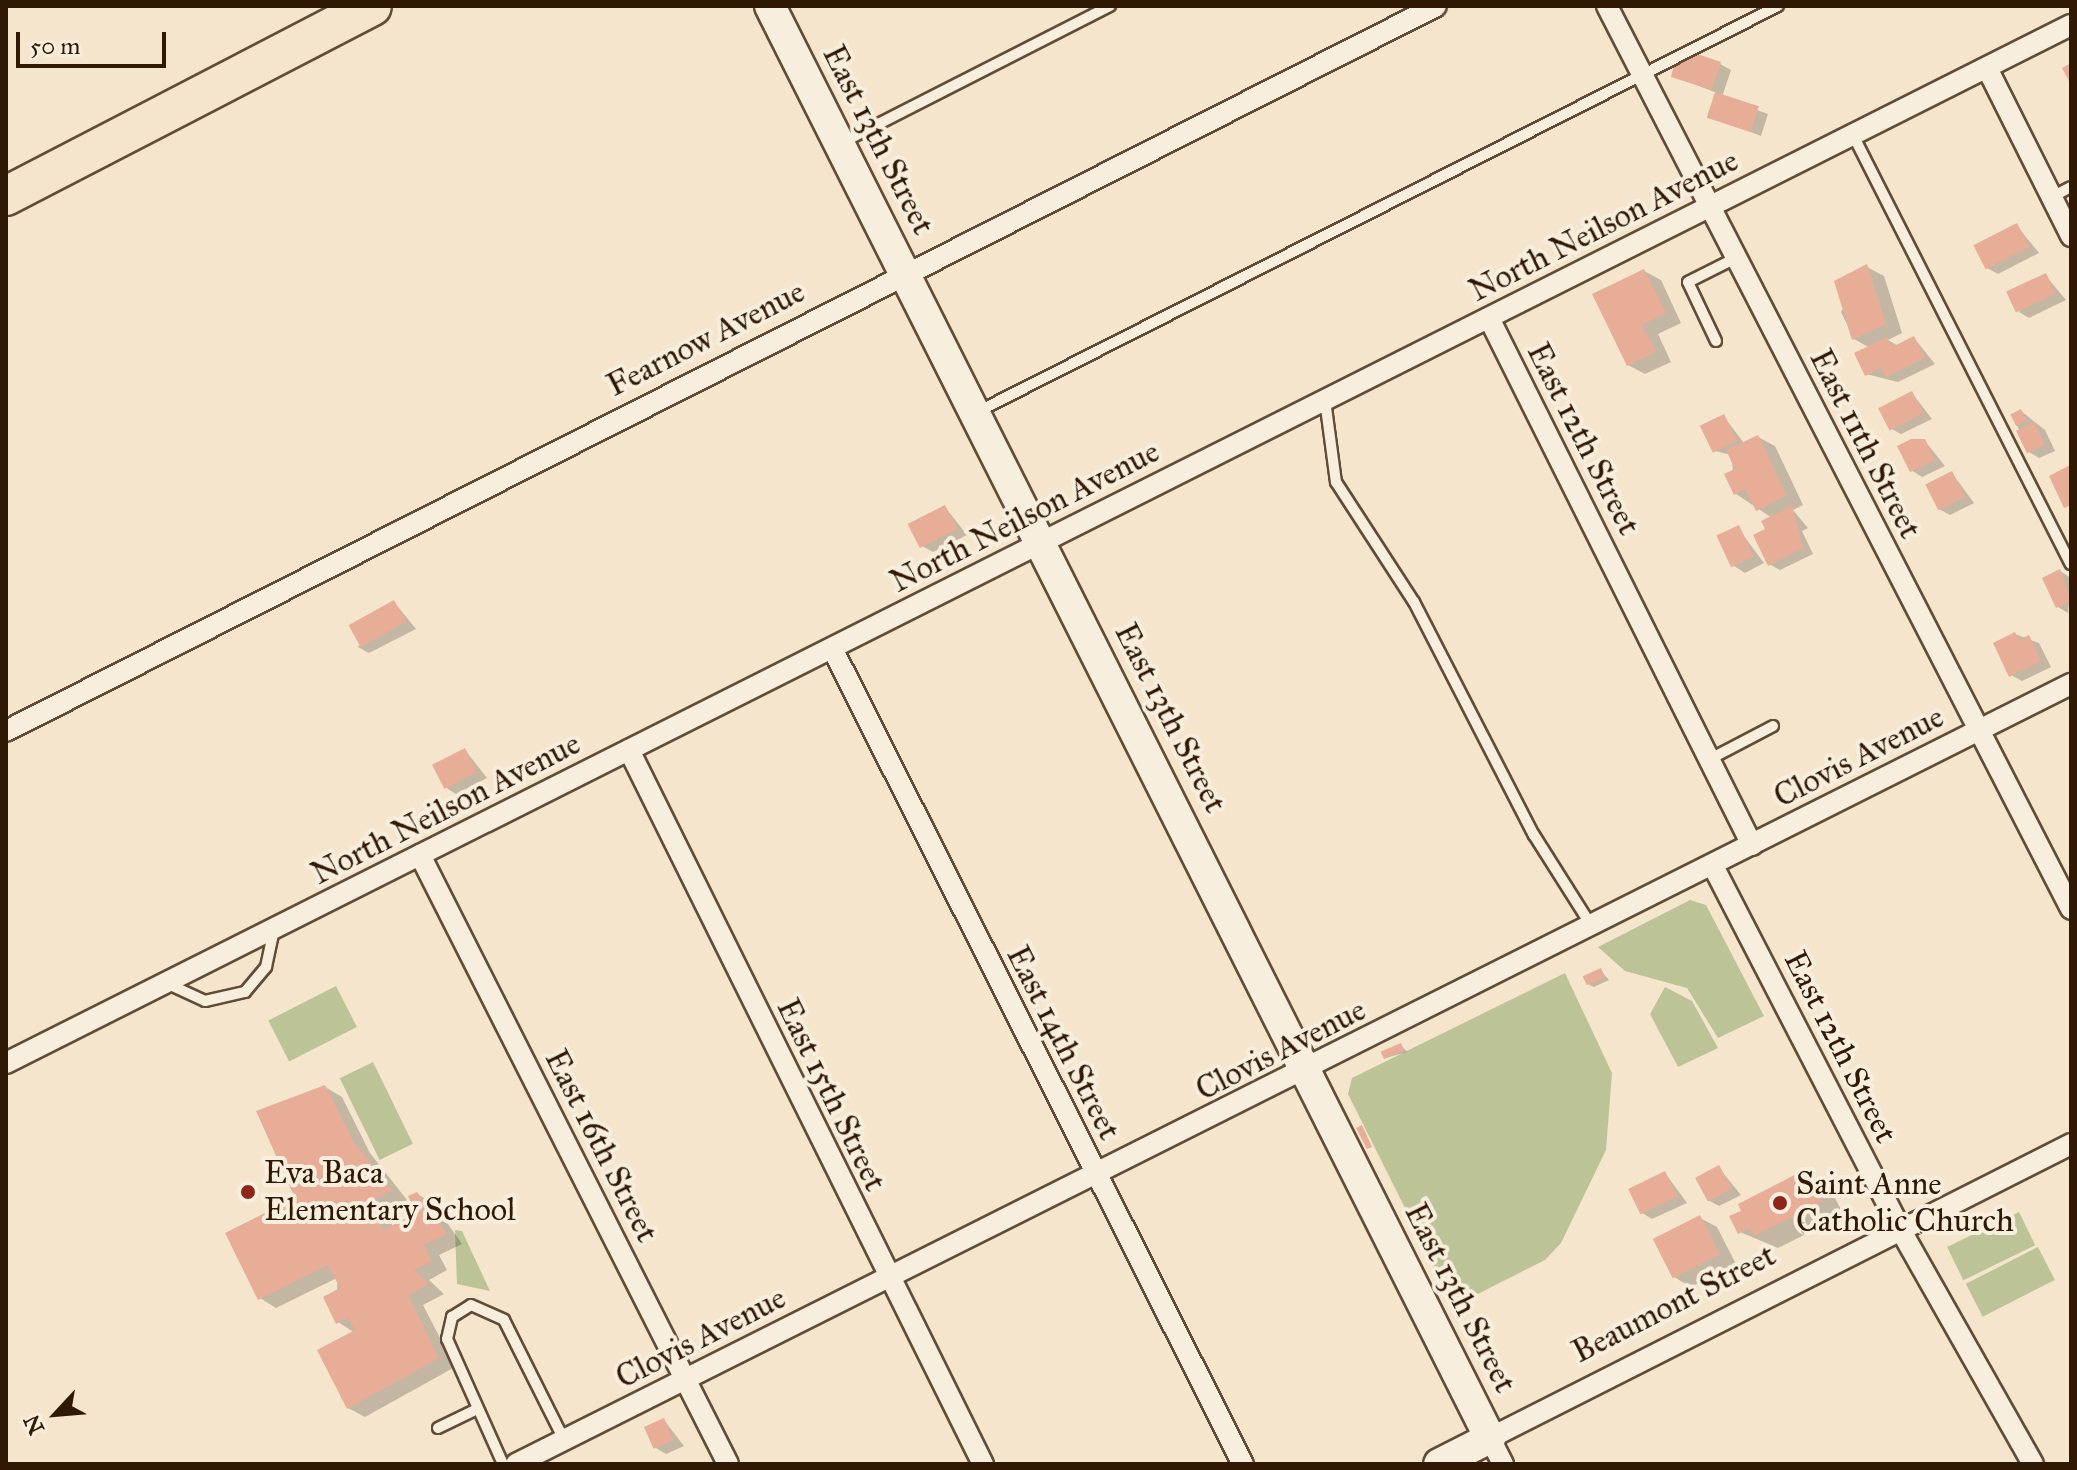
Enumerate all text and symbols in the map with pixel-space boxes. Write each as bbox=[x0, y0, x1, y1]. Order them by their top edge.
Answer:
scale bar bbox=[20, 16, 170, 66]
text: 50 m bbox=[30, 31, 80, 61]
street label: East 13th Street bbox=[814, 39, 942, 241]
street label: North Neilson Avenue bbox=[1463, 142, 1745, 310]
street label: Fearnow Avenue bbox=[601, 273, 811, 405]
street label: East 12th Street bbox=[1518, 337, 1648, 541]
street label: East 11th Street bbox=[1801, 343, 1929, 545]
street label: North Neilson Avenue bbox=[884, 433, 1166, 601]
street label: East 13th Street bbox=[1106, 617, 1234, 819]
street label: Clovis Avenue bbox=[1768, 698, 1950, 816]
street label: North Neilson Avenue bbox=[305, 725, 587, 893]
street label: East 14th Street bbox=[998, 940, 1128, 1146]
street label: East 12th Street bbox=[1775, 945, 1905, 1149]
street label: Clovis Avenue bbox=[1190, 991, 1372, 1109]
street label: East 15th Street bbox=[768, 993, 894, 1197]
street label: East 16th Street bbox=[536, 1043, 666, 1249]
place label: Eva Baca Elementary School bbox=[264, 1155, 516, 1230]
place label: Saint Anne Catholic Church bbox=[1796, 1166, 2014, 1241]
marker: Eva Baca Elementary School bbox=[239, 1183, 257, 1201]
marker: Saint Anne Catholic Church bbox=[1771, 1194, 1789, 1212]
street label: East 13th Street bbox=[1396, 1197, 1524, 1399]
street label: Beaumont Street bbox=[1566, 1236, 1782, 1372]
street label: Clovis Avenue bbox=[610, 1279, 792, 1397]
north arrow bbox=[16, 1374, 96, 1454]
text: N bbox=[18, 1410, 50, 1439]

